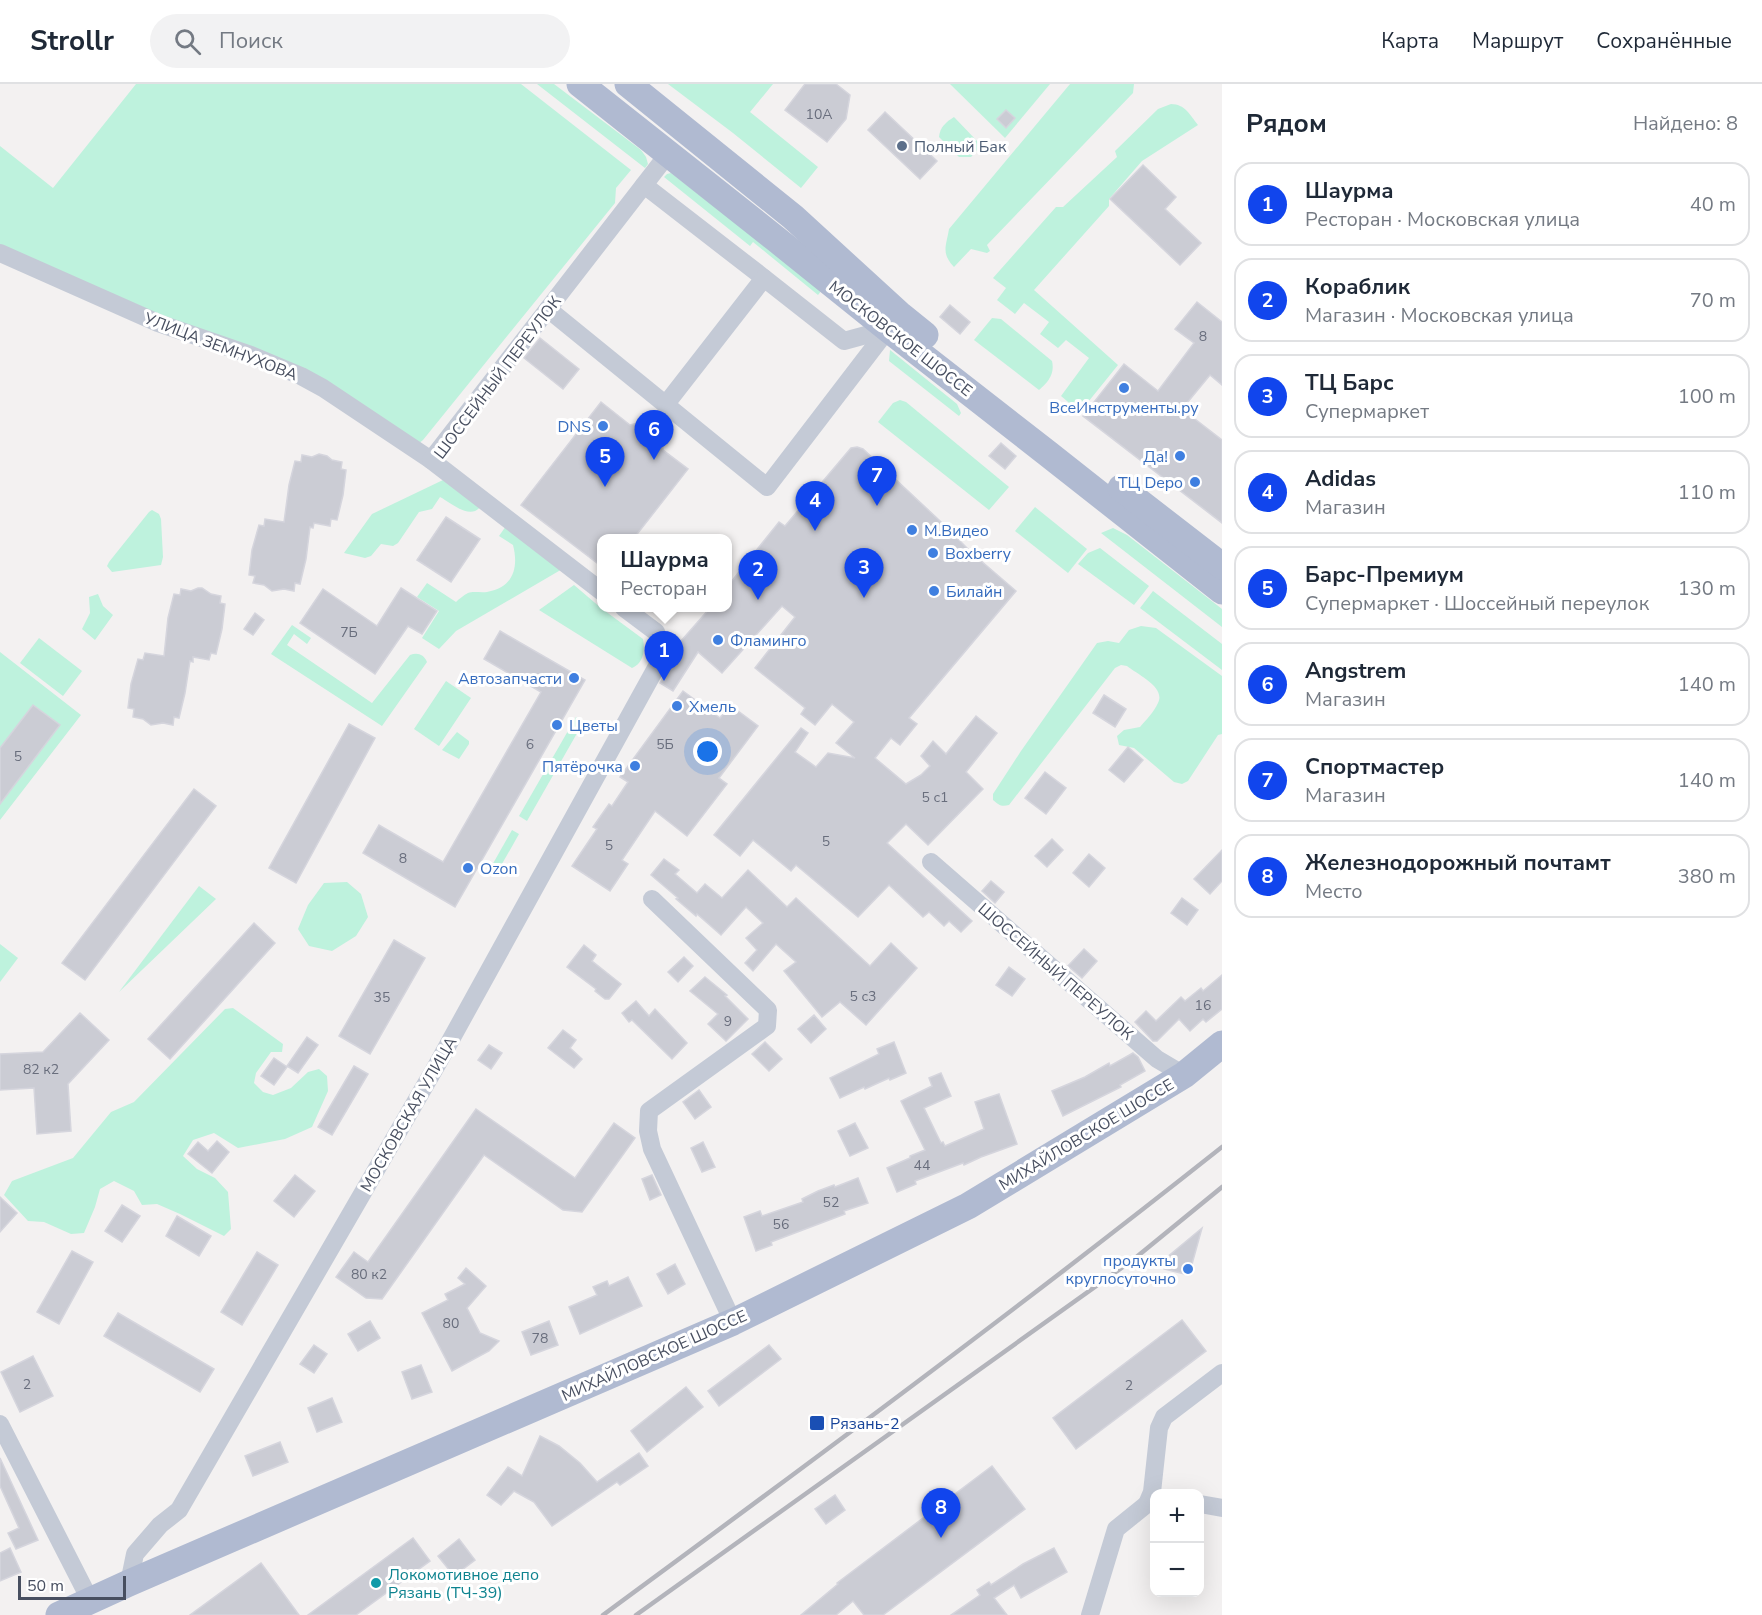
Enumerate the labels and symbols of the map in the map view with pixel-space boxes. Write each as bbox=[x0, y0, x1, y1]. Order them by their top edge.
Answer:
house number: 10А bbox=[805, 105, 833, 124]
place label: Полный Бак bbox=[914, 136, 1007, 158]
marker: Полный Бак bbox=[895, 139, 909, 153]
street label: МОСКОВСКОЕ ШОССЕ bbox=[824, 276, 977, 402]
street label: ШОССЕЙНЫЙ ПЕРЕУЛОК bbox=[429, 291, 567, 464]
street label: УЛИЦА ЗЕМНУХОВА bbox=[140, 307, 301, 386]
house number: 8 bbox=[1199, 327, 1207, 346]
marker: ВсеИнструменты.ру bbox=[1117, 381, 1131, 395]
place label: ВсеИнструменты.ру bbox=[1049, 397, 1199, 419]
pin: 6 bbox=[634, 410, 674, 460]
place label: DNS bbox=[557, 416, 591, 438]
marker: DNS bbox=[596, 419, 610, 433]
pin: 5 bbox=[586, 438, 624, 487]
place label: Да! bbox=[1143, 446, 1168, 468]
marker: Да! bbox=[1173, 449, 1187, 463]
pin: 7 bbox=[858, 456, 896, 506]
place label: ТЦ Depo bbox=[1118, 472, 1183, 494]
marker: ТЦ Depo bbox=[1188, 475, 1202, 489]
pin: 4 bbox=[796, 482, 834, 531]
place label: М.Видео bbox=[924, 520, 989, 542]
marker: М.Видео bbox=[905, 523, 919, 537]
place label: Boxberry bbox=[945, 543, 1012, 565]
marker: Boxberry bbox=[926, 546, 940, 560]
pin: 3 bbox=[844, 548, 884, 598]
pin: 2 bbox=[738, 550, 777, 600]
place label: Билайн bbox=[946, 581, 1002, 603]
marker: Билайн bbox=[927, 584, 941, 598]
house number: 7Б bbox=[340, 623, 358, 642]
place label: Фламинго bbox=[730, 630, 807, 652]
pin: 1 bbox=[644, 632, 684, 681]
marker: Фламинго bbox=[711, 633, 725, 647]
place label: Автозапчасти bbox=[458, 668, 562, 690]
marker: Автозапчасти bbox=[567, 671, 581, 685]
place label: Хмель bbox=[689, 696, 736, 718]
marker: Хмель bbox=[670, 699, 684, 713]
place label: Цветы bbox=[569, 715, 618, 737]
marker: Цветы bbox=[550, 718, 564, 732]
house number: 6 bbox=[526, 735, 534, 754]
house number: 5Б bbox=[656, 735, 674, 754]
your location bbox=[693, 737, 722, 766]
house number: 5 bbox=[14, 747, 22, 766]
place label: Пятёрочка bbox=[542, 756, 623, 778]
marker: Пятёрочка bbox=[628, 759, 642, 773]
house number: 5 с1 bbox=[921, 788, 949, 807]
house number: 5 bbox=[822, 832, 830, 851]
house number: 5 bbox=[605, 836, 613, 855]
house number: 8 bbox=[399, 849, 407, 868]
place label: Ozon bbox=[480, 858, 518, 880]
marker: Ozon bbox=[461, 861, 475, 875]
street label: ШОССЕЙНЫЙ ПЕРЕУЛОК bbox=[973, 898, 1138, 1046]
house number: 5 с3 bbox=[849, 987, 877, 1006]
house number: 35 bbox=[374, 988, 390, 1007]
house number: 16 bbox=[1195, 996, 1211, 1015]
house number: 9 bbox=[724, 1012, 732, 1031]
street label: МОСКОВСКАЯ УЛИЦА bbox=[355, 1033, 462, 1196]
house number: 82 к2 bbox=[23, 1060, 59, 1079]
street label: МИХАЙЛОВСКОЕ ШОССЕ bbox=[995, 1074, 1178, 1196]
house number: 44 bbox=[914, 1156, 930, 1175]
house number: 52 bbox=[823, 1193, 839, 1212]
house number: 56 bbox=[773, 1215, 789, 1234]
place label: продукты круглосуточно bbox=[1066, 1250, 1176, 1290]
marker: продукты круглосуточно bbox=[1181, 1262, 1195, 1276]
house number: 80 к2 bbox=[351, 1265, 387, 1284]
street label: МИХАЙЛОВСКОЕ ШОССЕ bbox=[558, 1305, 750, 1407]
house number: 80 bbox=[443, 1314, 459, 1333]
house number: 78 bbox=[532, 1329, 548, 1348]
house number: 2 bbox=[23, 1375, 31, 1394]
house number: 2 bbox=[1125, 1376, 1133, 1395]
place label: Рязань-2 bbox=[830, 1413, 900, 1435]
marker: Рязань-2 bbox=[808, 1414, 826, 1432]
pin: 8 bbox=[922, 1488, 960, 1538]
place label: Локомотивное депо Рязань (ТЧ-39) bbox=[388, 1564, 539, 1604]
scale bar bbox=[18, 1573, 126, 1600]
marker: Локомотивное депо Рязань (ТЧ-39) bbox=[369, 1576, 383, 1590]

